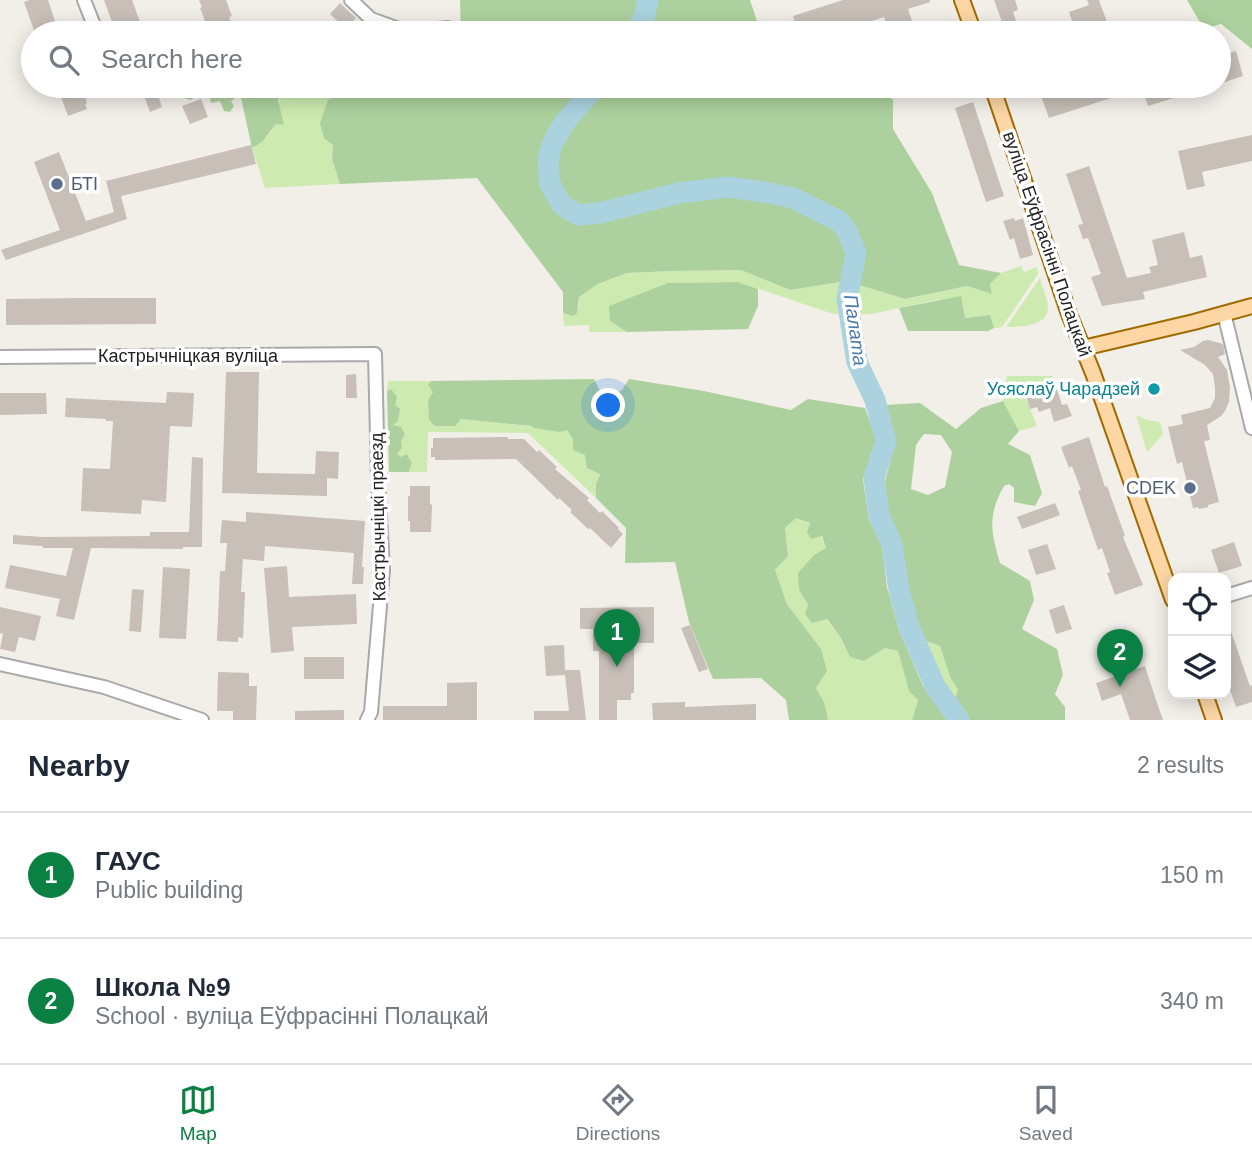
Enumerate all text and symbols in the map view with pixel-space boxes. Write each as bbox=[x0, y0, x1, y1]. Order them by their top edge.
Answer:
search box bbox=[21, 21, 1231, 98]
icon: search bbox=[45, 41, 83, 79]
text: Search here bbox=[101, 44, 243, 74]
street label: вуліца Еўфрасінні Полацкай bbox=[999, 129, 1095, 359]
place label: БТІ bbox=[71, 174, 98, 194]
marker: БТІ bbox=[49, 176, 65, 192]
water label: Палата bbox=[840, 293, 871, 367]
street label: Кастрычніцкая вуліца bbox=[98, 346, 279, 366]
place label: Усяслаў Чарадзей bbox=[987, 379, 1140, 399]
marker: Усяслаў Чарадзей bbox=[1146, 381, 1162, 397]
your location bbox=[591, 388, 625, 422]
street label: Кастрычніцкі праезд bbox=[367, 432, 389, 602]
place label: CDEK bbox=[1126, 478, 1176, 498]
marker: CDEK bbox=[1182, 480, 1198, 496]
map controls bbox=[1168, 573, 1231, 699]
button: locate bbox=[1168, 573, 1231, 636]
pin: 1 bbox=[594, 609, 640, 667]
pin: 2 bbox=[1097, 629, 1143, 687]
button: layers bbox=[1168, 636, 1231, 699]
text: Nearby bbox=[28, 749, 130, 782]
text: 2 results bbox=[1137, 752, 1224, 778]
text: ГАУС bbox=[95, 846, 161, 876]
text: 1 bbox=[45, 862, 57, 888]
text: 150 m bbox=[1160, 862, 1224, 888]
text: Public building bbox=[95, 877, 243, 903]
text: Школа №9 bbox=[95, 972, 231, 1002]
text: 2 bbox=[45, 988, 57, 1014]
text: 340 m bbox=[1160, 988, 1224, 1014]
text: School · вуліца Еўфрасінні Полацкай bbox=[95, 1003, 489, 1029]
tab: Map bbox=[179, 1081, 217, 1145]
tab: Directions bbox=[576, 1081, 660, 1145]
tab: Saved bbox=[1019, 1081, 1073, 1145]

